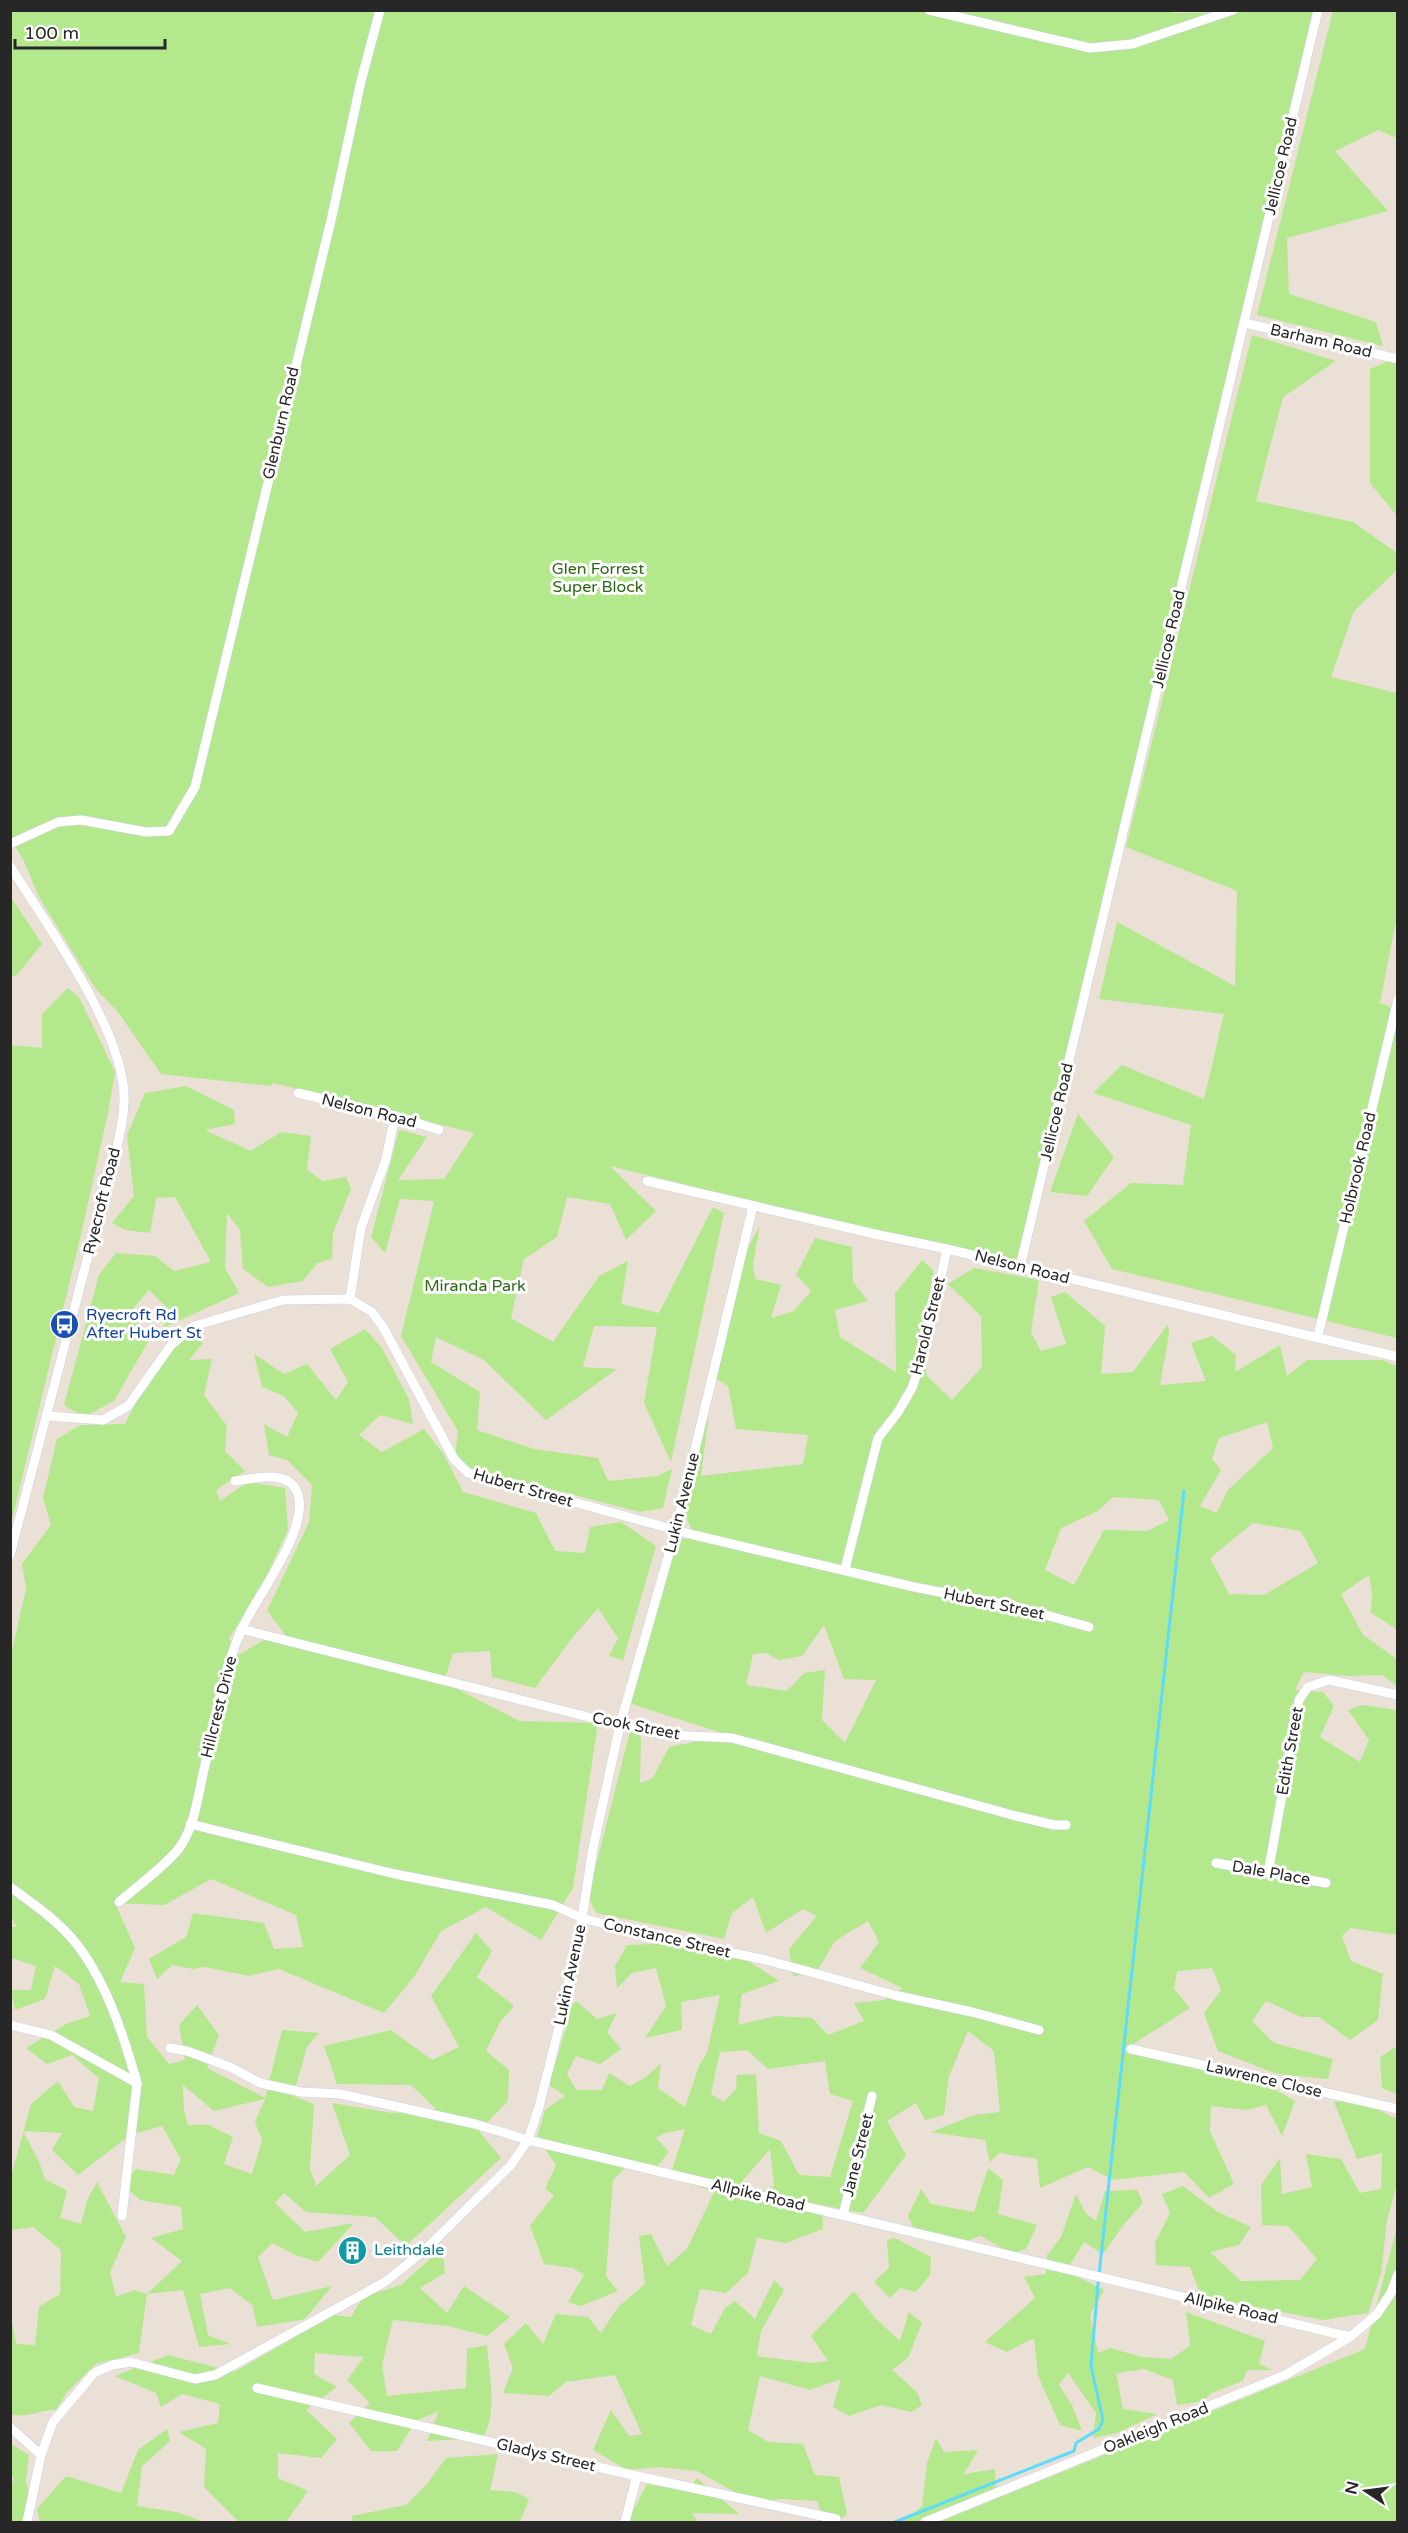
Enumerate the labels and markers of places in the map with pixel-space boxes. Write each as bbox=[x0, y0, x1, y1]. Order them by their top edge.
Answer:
place label: Ryecroft Rd After Hubert St bbox=[86, 1305, 202, 1343]
bus stop icon: Ryecroft Rd After Hubert St bbox=[49, 1308, 81, 1340]
building icon: Leithdale bbox=[337, 2234, 369, 2266]
place label: Leithdale bbox=[374, 2240, 444, 2260]

